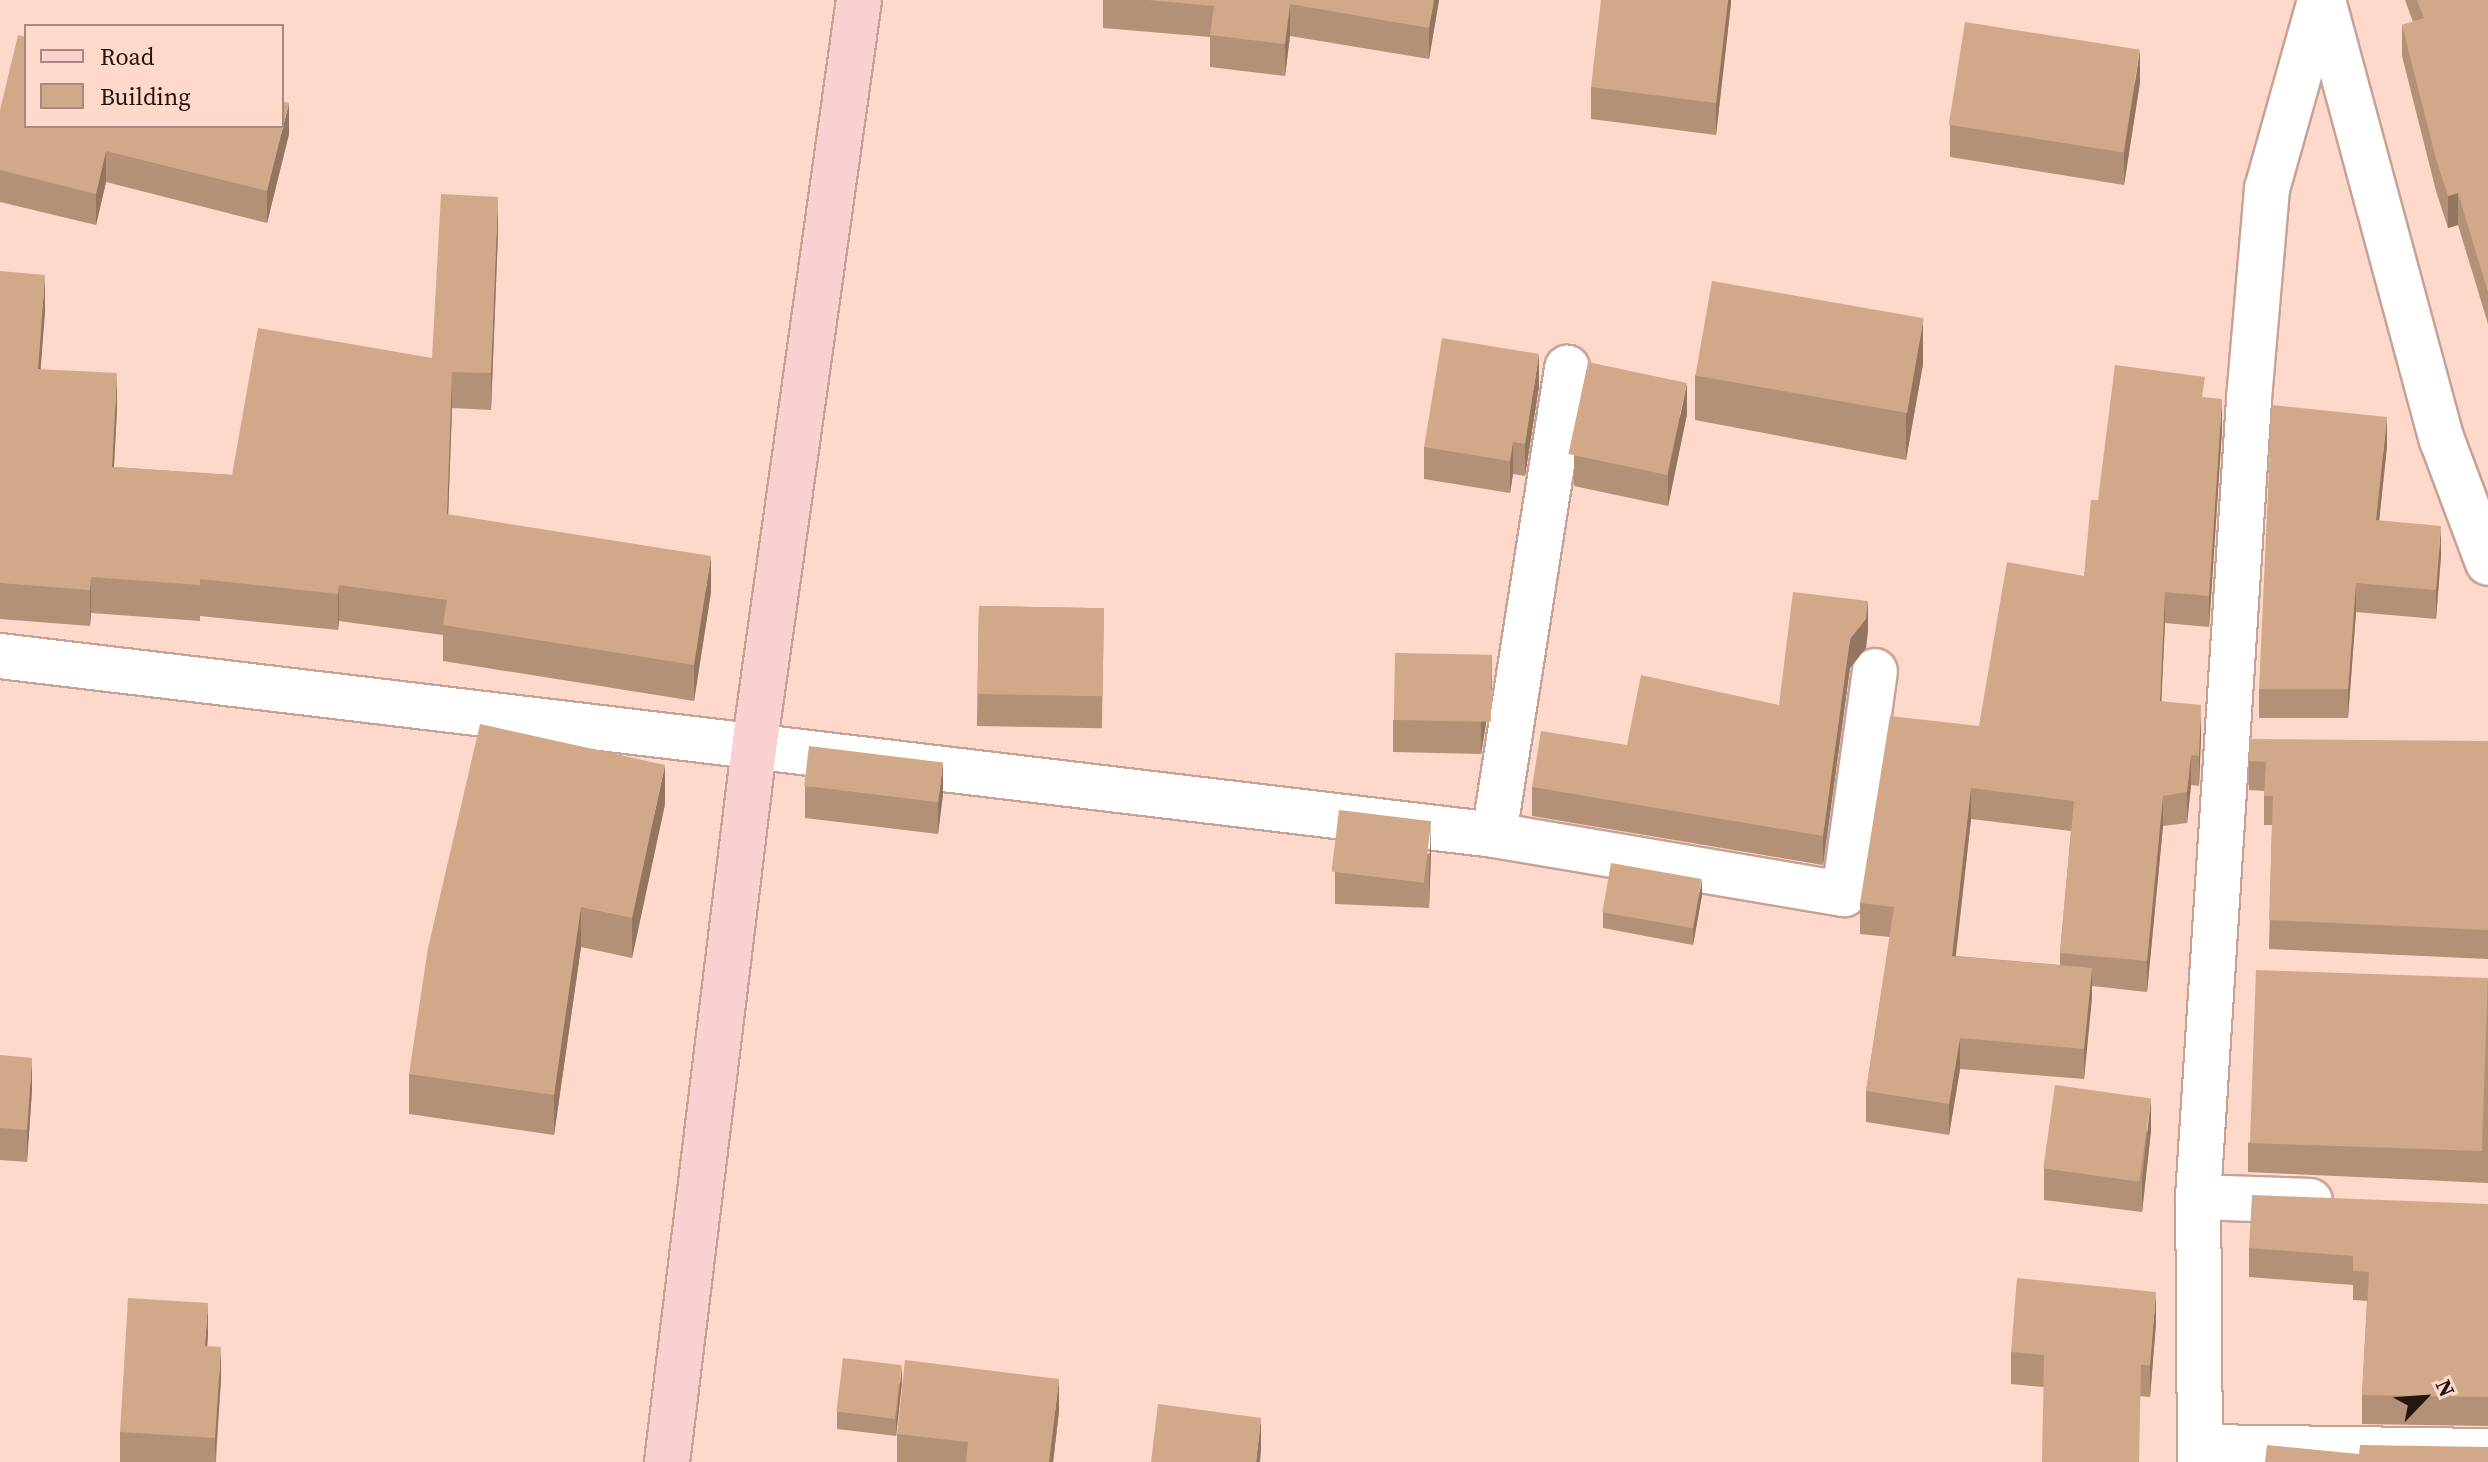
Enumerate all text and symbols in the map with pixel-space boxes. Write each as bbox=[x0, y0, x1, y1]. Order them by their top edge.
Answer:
legend bbox=[24, 24, 284, 128]
text: Road bbox=[100, 40, 154, 73]
text: Building bbox=[100, 80, 191, 113]
north arrow bbox=[2384, 1358, 2464, 1438]
text: N bbox=[2429, 1374, 2463, 1401]

